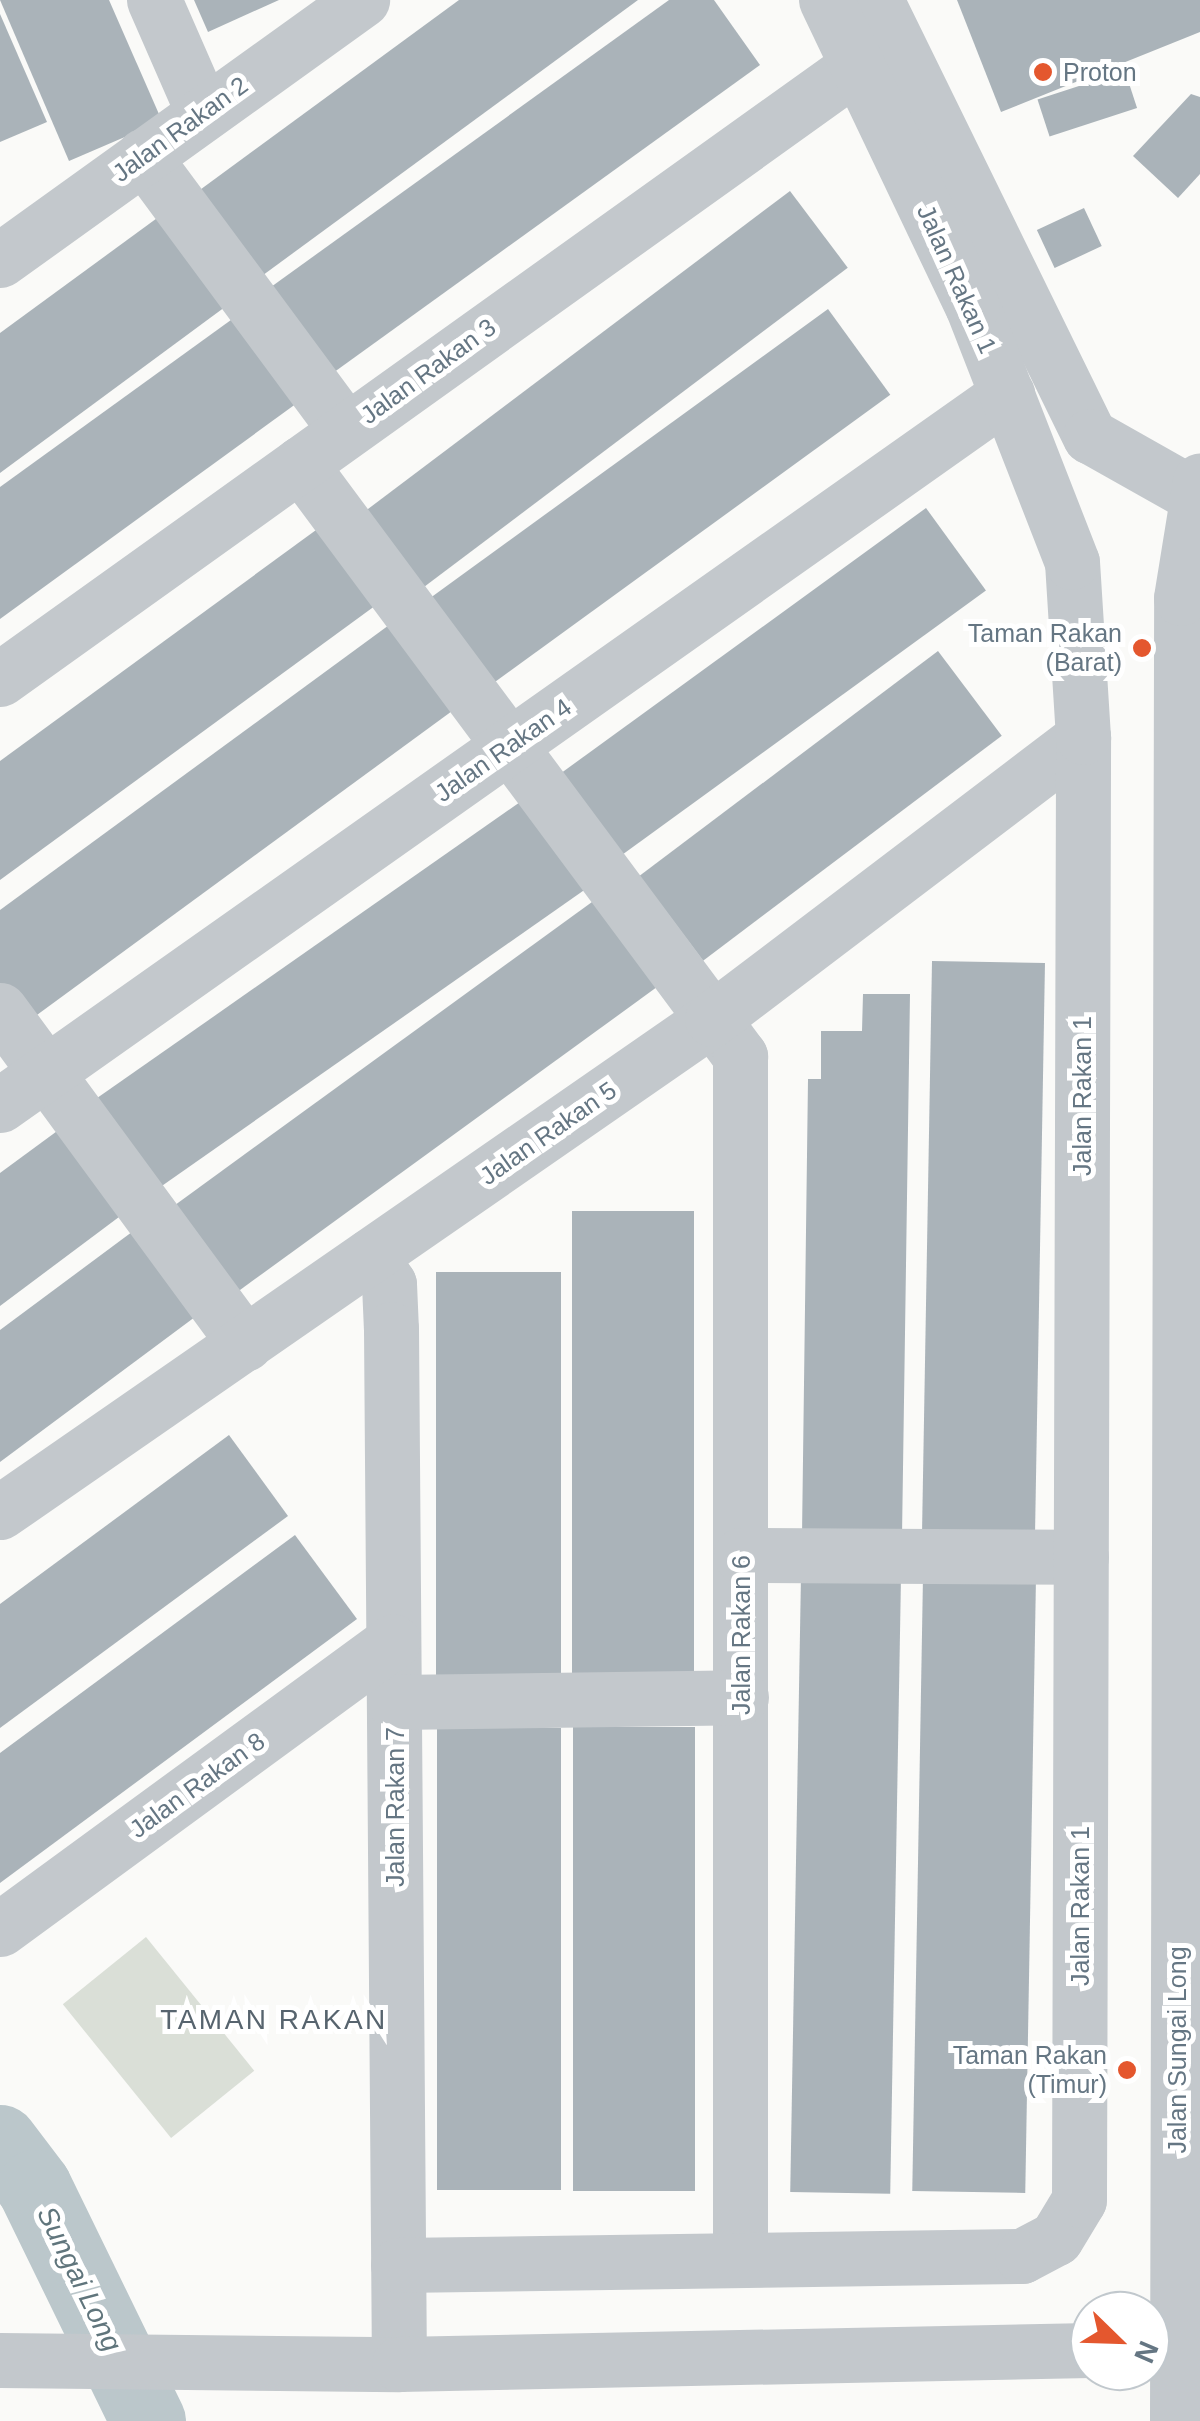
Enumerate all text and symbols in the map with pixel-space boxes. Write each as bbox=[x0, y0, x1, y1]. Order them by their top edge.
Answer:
place label: Proton bbox=[1063, 57, 1137, 87]
marker: Proton bbox=[1032, 61, 1054, 83]
street label: Jalan Rakan 2 bbox=[107, 70, 253, 188]
street label: Jalan Rakan 1 bbox=[911, 200, 1003, 358]
street label: Jalan Rakan 3 bbox=[355, 312, 501, 430]
place label: Taman Rakan (Barat) bbox=[968, 619, 1122, 678]
marker: Taman Rakan (Barat) bbox=[1131, 637, 1153, 659]
street label: Jalan Rakan 4 bbox=[429, 692, 577, 808]
street label: Jalan Rakan 1 bbox=[1067, 1016, 1097, 1176]
street label: Jalan Rakan 5 bbox=[474, 1075, 622, 1191]
street label: Jalan Rakan 6 bbox=[726, 1555, 756, 1715]
street label: Jalan Rakan 8 bbox=[124, 1726, 270, 1844]
street label: Jalan Rakan 7 bbox=[380, 1727, 410, 1887]
street label: Jalan Rakan 1 bbox=[1065, 1826, 1095, 1986]
street label: Jalan Sungai Long bbox=[1162, 1946, 1192, 2154]
district label: TAMAN RAKAN bbox=[160, 2003, 388, 2037]
place label: Taman Rakan (Timur) bbox=[953, 2041, 1107, 2100]
marker: Taman Rakan (Timur) bbox=[1116, 2059, 1138, 2081]
water label: Sungai Long bbox=[29, 2201, 129, 2357]
north arrow bbox=[1070, 2291, 1170, 2391]
text: N bbox=[1128, 2337, 1164, 2367]

